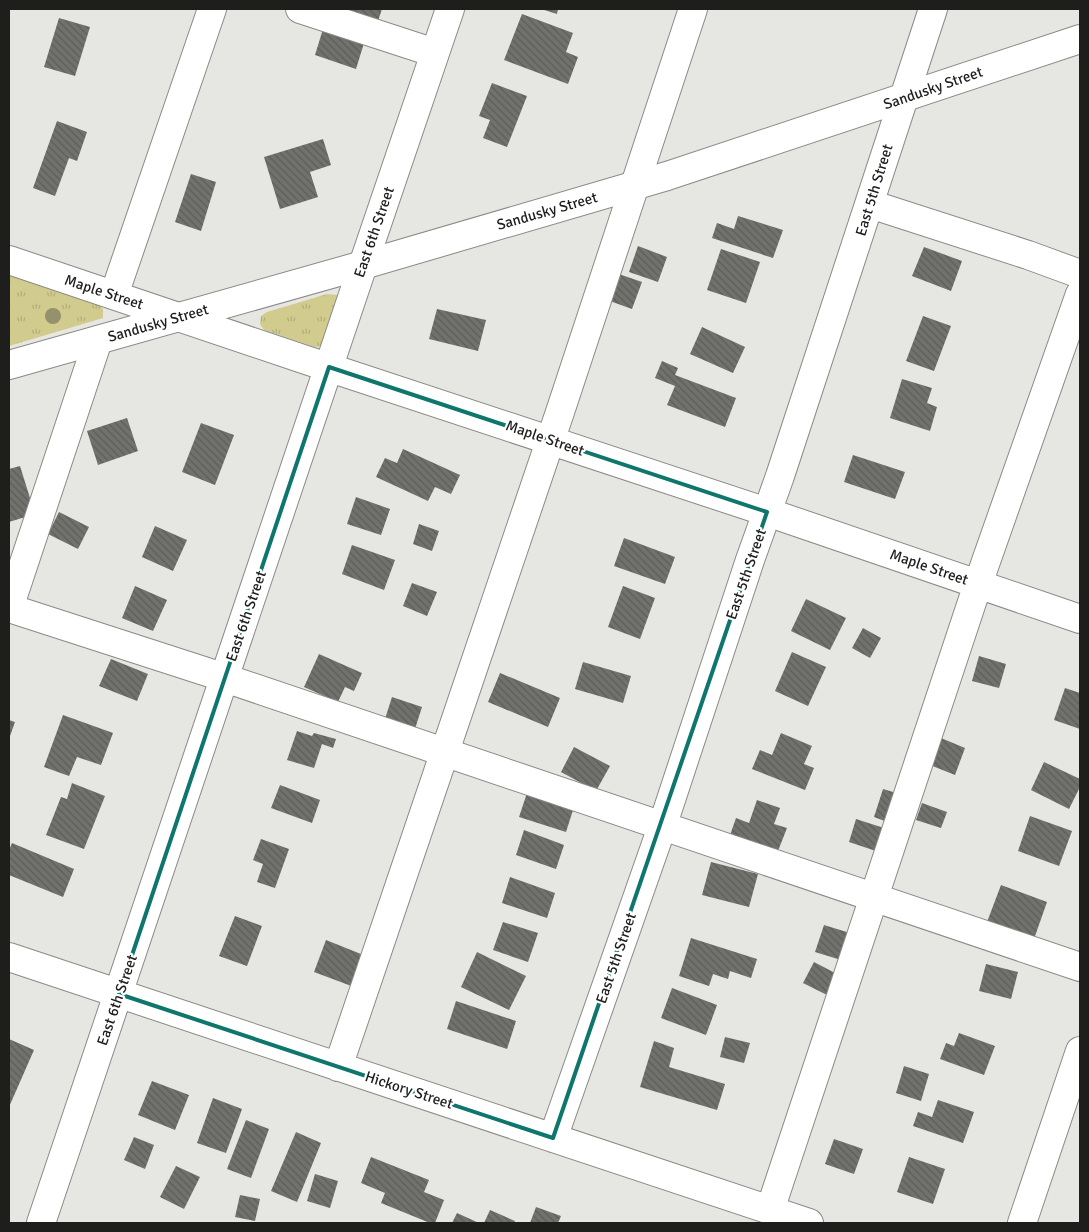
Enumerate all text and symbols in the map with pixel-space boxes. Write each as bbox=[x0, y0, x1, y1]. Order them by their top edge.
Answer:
street label: Sandusky Street bbox=[881, 63, 985, 113]
street label: East 5th Street bbox=[852, 142, 896, 238]
street label: East 6th Street bbox=[350, 184, 398, 280]
street label: Sandusky Street bbox=[495, 188, 599, 234]
street label: Maple Street bbox=[62, 271, 146, 313]
street label: Sandusky Street bbox=[106, 300, 210, 346]
street label: Maple Street bbox=[503, 416, 587, 460]
street label: East 5th Street bbox=[722, 526, 770, 622]
street label: Maple Street bbox=[887, 545, 971, 589]
street label: East 6th Street bbox=[222, 568, 270, 664]
street label: East 5th Street bbox=[592, 910, 640, 1006]
street label: East 6th Street bbox=[93, 952, 141, 1048]
street label: Hickory Street bbox=[363, 1067, 455, 1113]

